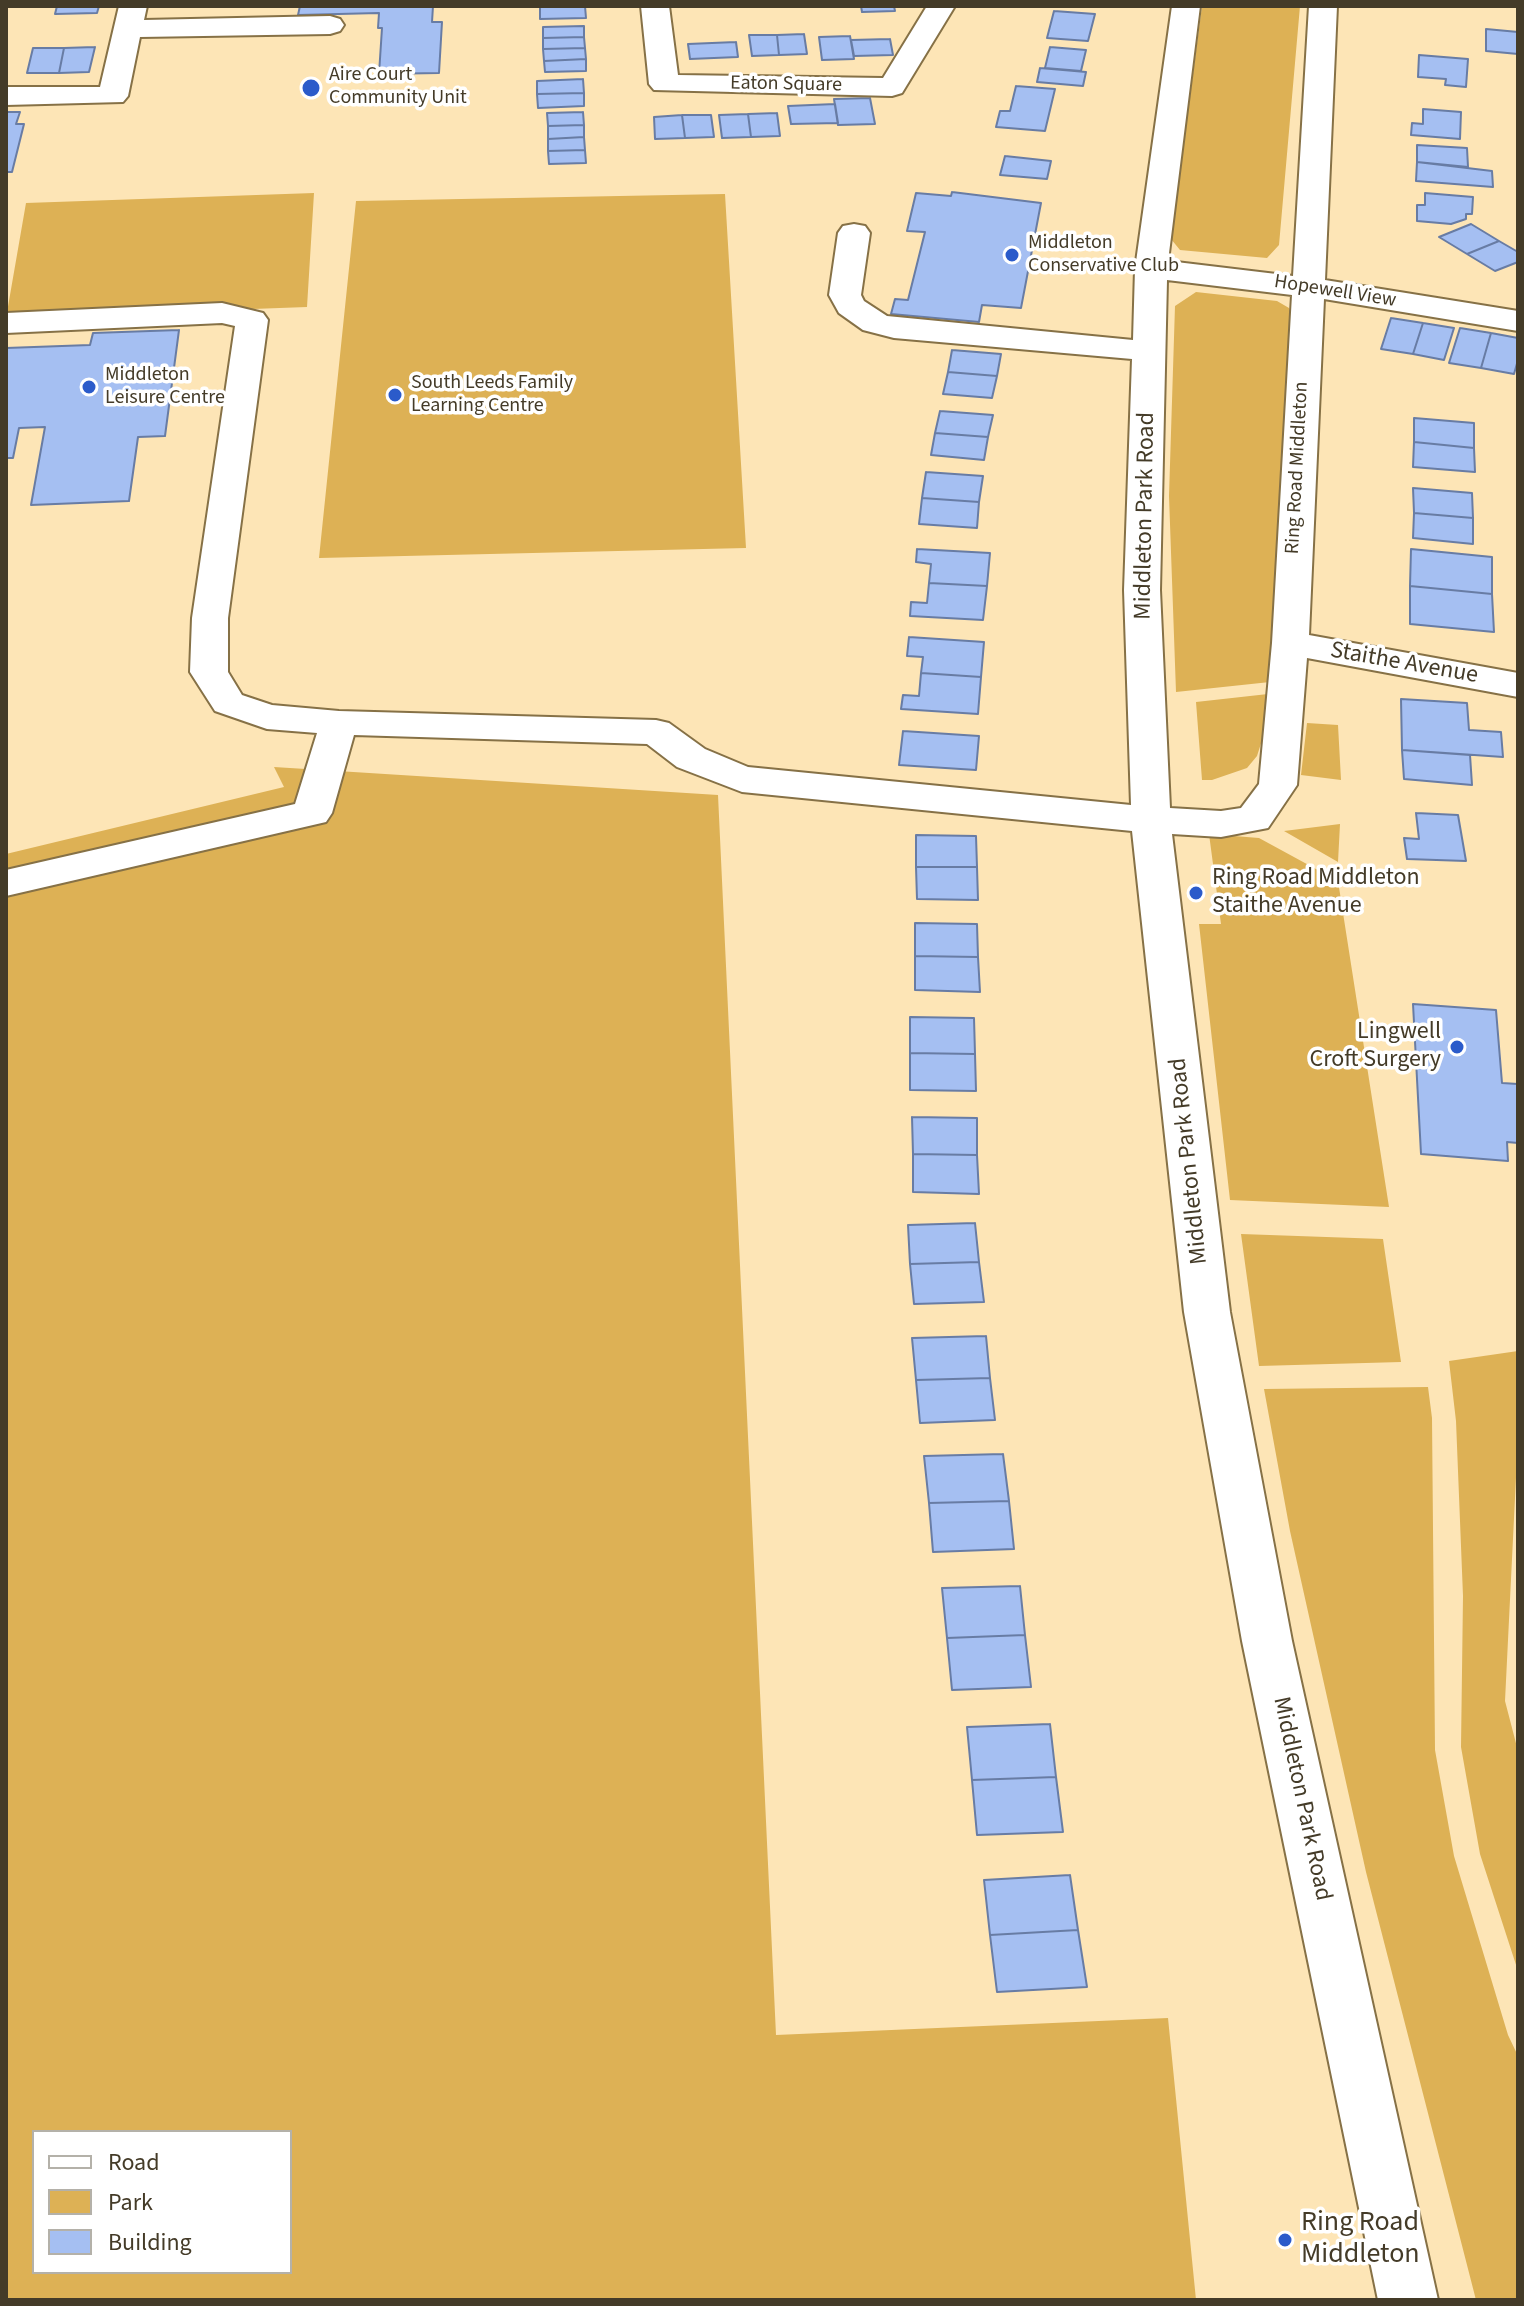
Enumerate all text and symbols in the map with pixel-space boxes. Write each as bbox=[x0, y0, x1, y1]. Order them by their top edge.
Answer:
place label: Aire Court Community Unit bbox=[329, 64, 467, 111]
street label: Eaton Square bbox=[730, 72, 842, 98]
marker: Aire Court Community Unit bbox=[300, 77, 322, 99]
place label: Middleton Conservative Club bbox=[1028, 232, 1179, 279]
marker: Middleton Conservative Club bbox=[1003, 246, 1021, 264]
street label: Hopewell View bbox=[1272, 271, 1398, 313]
place label: Middleton Leisure Centre bbox=[105, 364, 225, 411]
place label: South Leeds Family Learning Centre bbox=[411, 372, 573, 419]
marker: Middleton Leisure Centre bbox=[80, 378, 98, 396]
street label: Ring Road Middleton bbox=[1281, 381, 1315, 555]
marker: South Leeds Family Learning Centre bbox=[386, 386, 404, 404]
street label: Middleton Park Road bbox=[1130, 412, 1162, 620]
street label: Staithe Avenue bbox=[1328, 637, 1480, 691]
place label: Ring Road Middleton Staithe Avenue bbox=[1212, 865, 1420, 921]
marker: Ring Road Middleton Staithe Avenue bbox=[1187, 884, 1205, 902]
place label: Lingwell Croft Surgery bbox=[1309, 1019, 1441, 1075]
marker: Lingwell Croft Surgery bbox=[1448, 1038, 1466, 1056]
street label: Middleton Park Road bbox=[1165, 1056, 1215, 1266]
street label: Middleton Park Road bbox=[1265, 1694, 1337, 1904]
legend bbox=[32, 2130, 292, 2274]
text: Road bbox=[108, 2145, 160, 2180]
text: Park bbox=[108, 2185, 153, 2220]
place label: Ring Road Middleton bbox=[1301, 2207, 1420, 2273]
text: Building bbox=[108, 2225, 192, 2260]
marker: Ring Road Middleton bbox=[1276, 2231, 1294, 2249]

